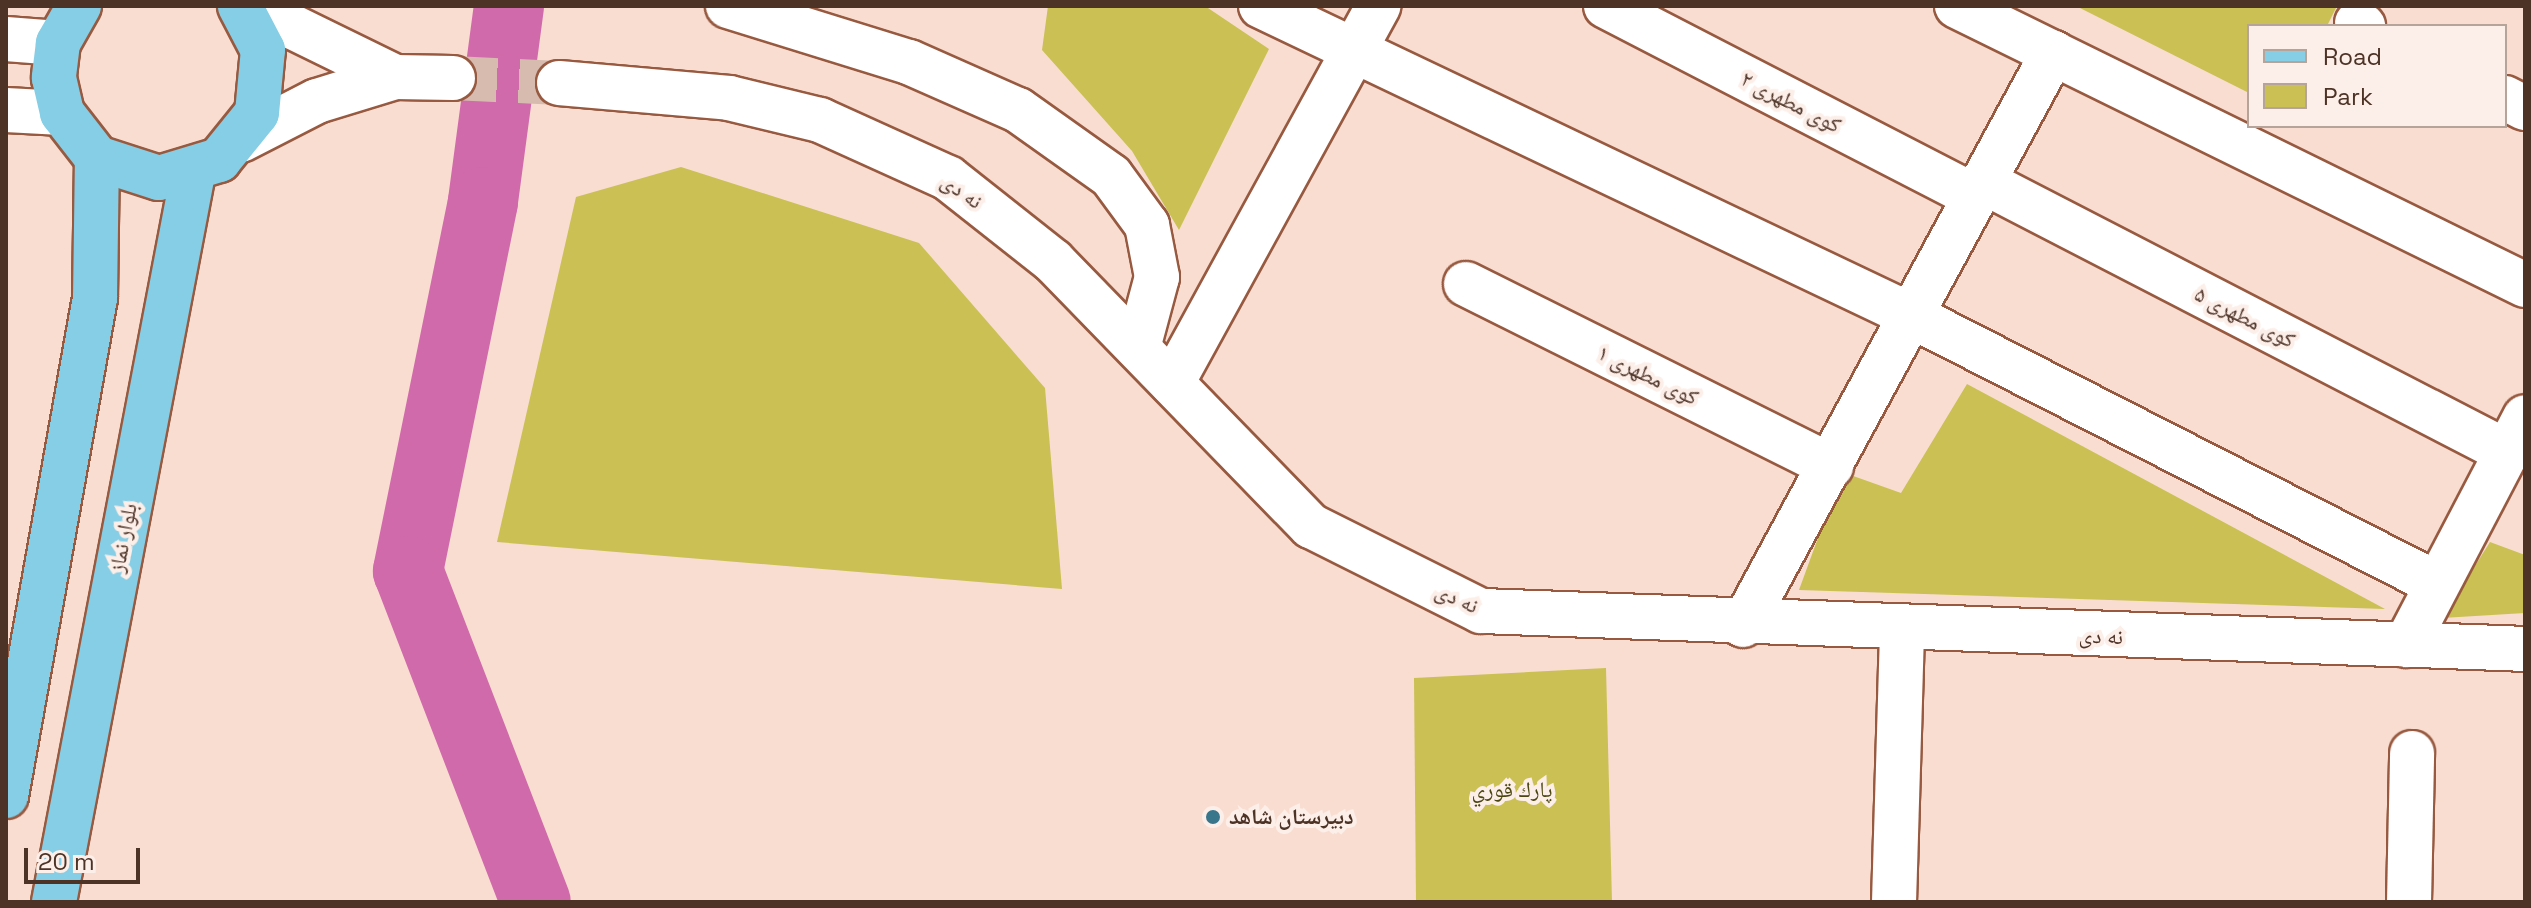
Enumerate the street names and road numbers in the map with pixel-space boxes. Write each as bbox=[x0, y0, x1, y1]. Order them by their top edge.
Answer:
street label: کوی مطهری ۲ bbox=[1736, 66, 1846, 138]
street label: نه دی bbox=[936, 167, 988, 215]
street label: کوی مطهری ۵ bbox=[2190, 281, 2300, 353]
street label: کوی مطهری ۱ bbox=[1593, 339, 1703, 411]
street label: بلوار نماز bbox=[103, 501, 143, 575]
street label: نه دی bbox=[1431, 577, 1483, 619]
street label: نه دی bbox=[2078, 622, 2124, 650]

